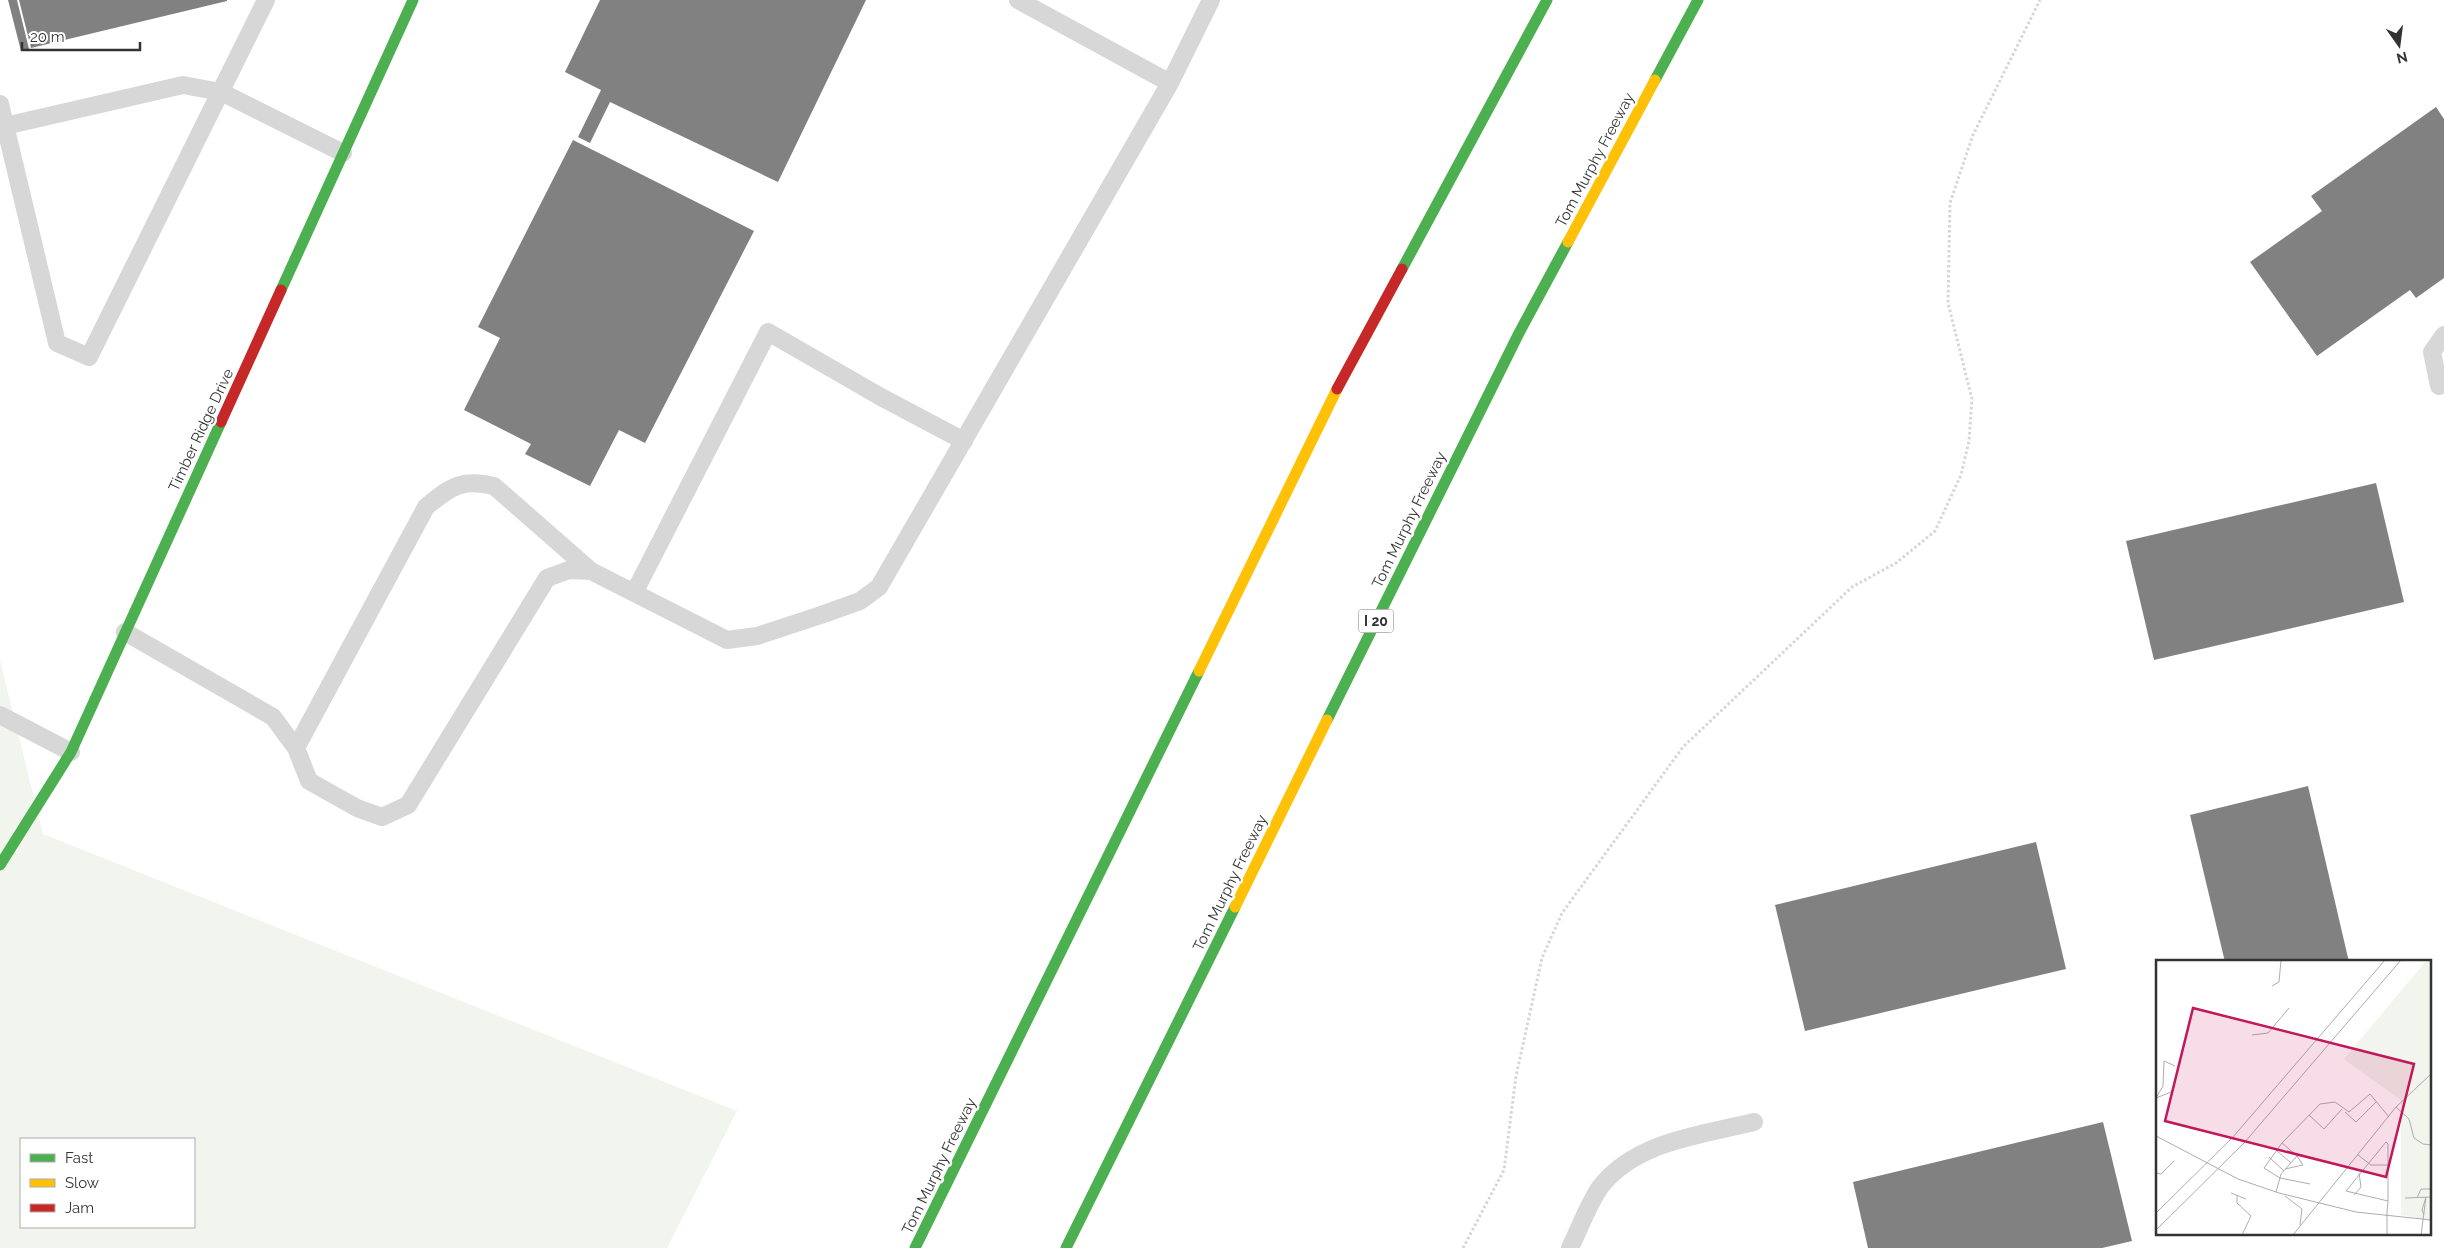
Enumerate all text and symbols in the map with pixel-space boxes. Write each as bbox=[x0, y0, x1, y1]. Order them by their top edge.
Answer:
scale bar bbox=[22, 20, 140, 52]
north arrow bbox=[2374, 20, 2424, 70]
text: 20 m bbox=[30, 28, 65, 46]
text: N bbox=[2395, 49, 2409, 67]
street label: Tom Murphy Freeway bbox=[1552, 90, 1638, 230]
street label: Timber Ridge Drive bbox=[165, 366, 237, 494]
street label: Tom Murphy Freeway bbox=[1368, 449, 1450, 591]
road number: I 20 bbox=[1358, 610, 1394, 632]
street label: Tom Murphy Freeway bbox=[1189, 812, 1271, 954]
inset map bbox=[2156, 960, 2432, 1236]
street label: Tom Murphy Freeway bbox=[898, 1095, 980, 1237]
legend bbox=[20, 1138, 195, 1228]
text: Fast bbox=[65, 1149, 93, 1167]
text: Slow bbox=[65, 1174, 99, 1192]
text: Jam bbox=[65, 1199, 94, 1217]

